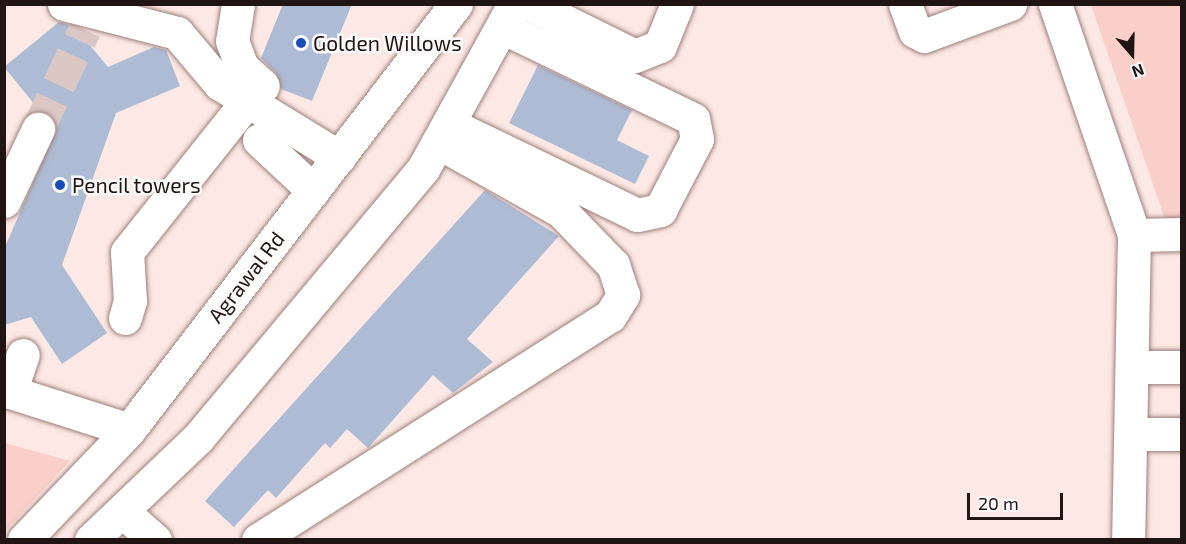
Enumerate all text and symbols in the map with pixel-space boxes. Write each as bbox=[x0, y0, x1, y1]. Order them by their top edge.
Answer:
north arrow bbox=[1102, 24, 1162, 84]
place label: Golden Willows bbox=[313, 30, 462, 56]
marker: Golden Willows bbox=[294, 36, 308, 50]
text: N bbox=[1130, 60, 1147, 82]
place label: Pencil towers bbox=[72, 172, 202, 198]
marker: Pencil towers bbox=[53, 178, 67, 192]
street label: Agrawal Rd bbox=[202, 226, 290, 328]
scale bar bbox=[970, 481, 1066, 519]
text: 20 m bbox=[978, 492, 1019, 514]

